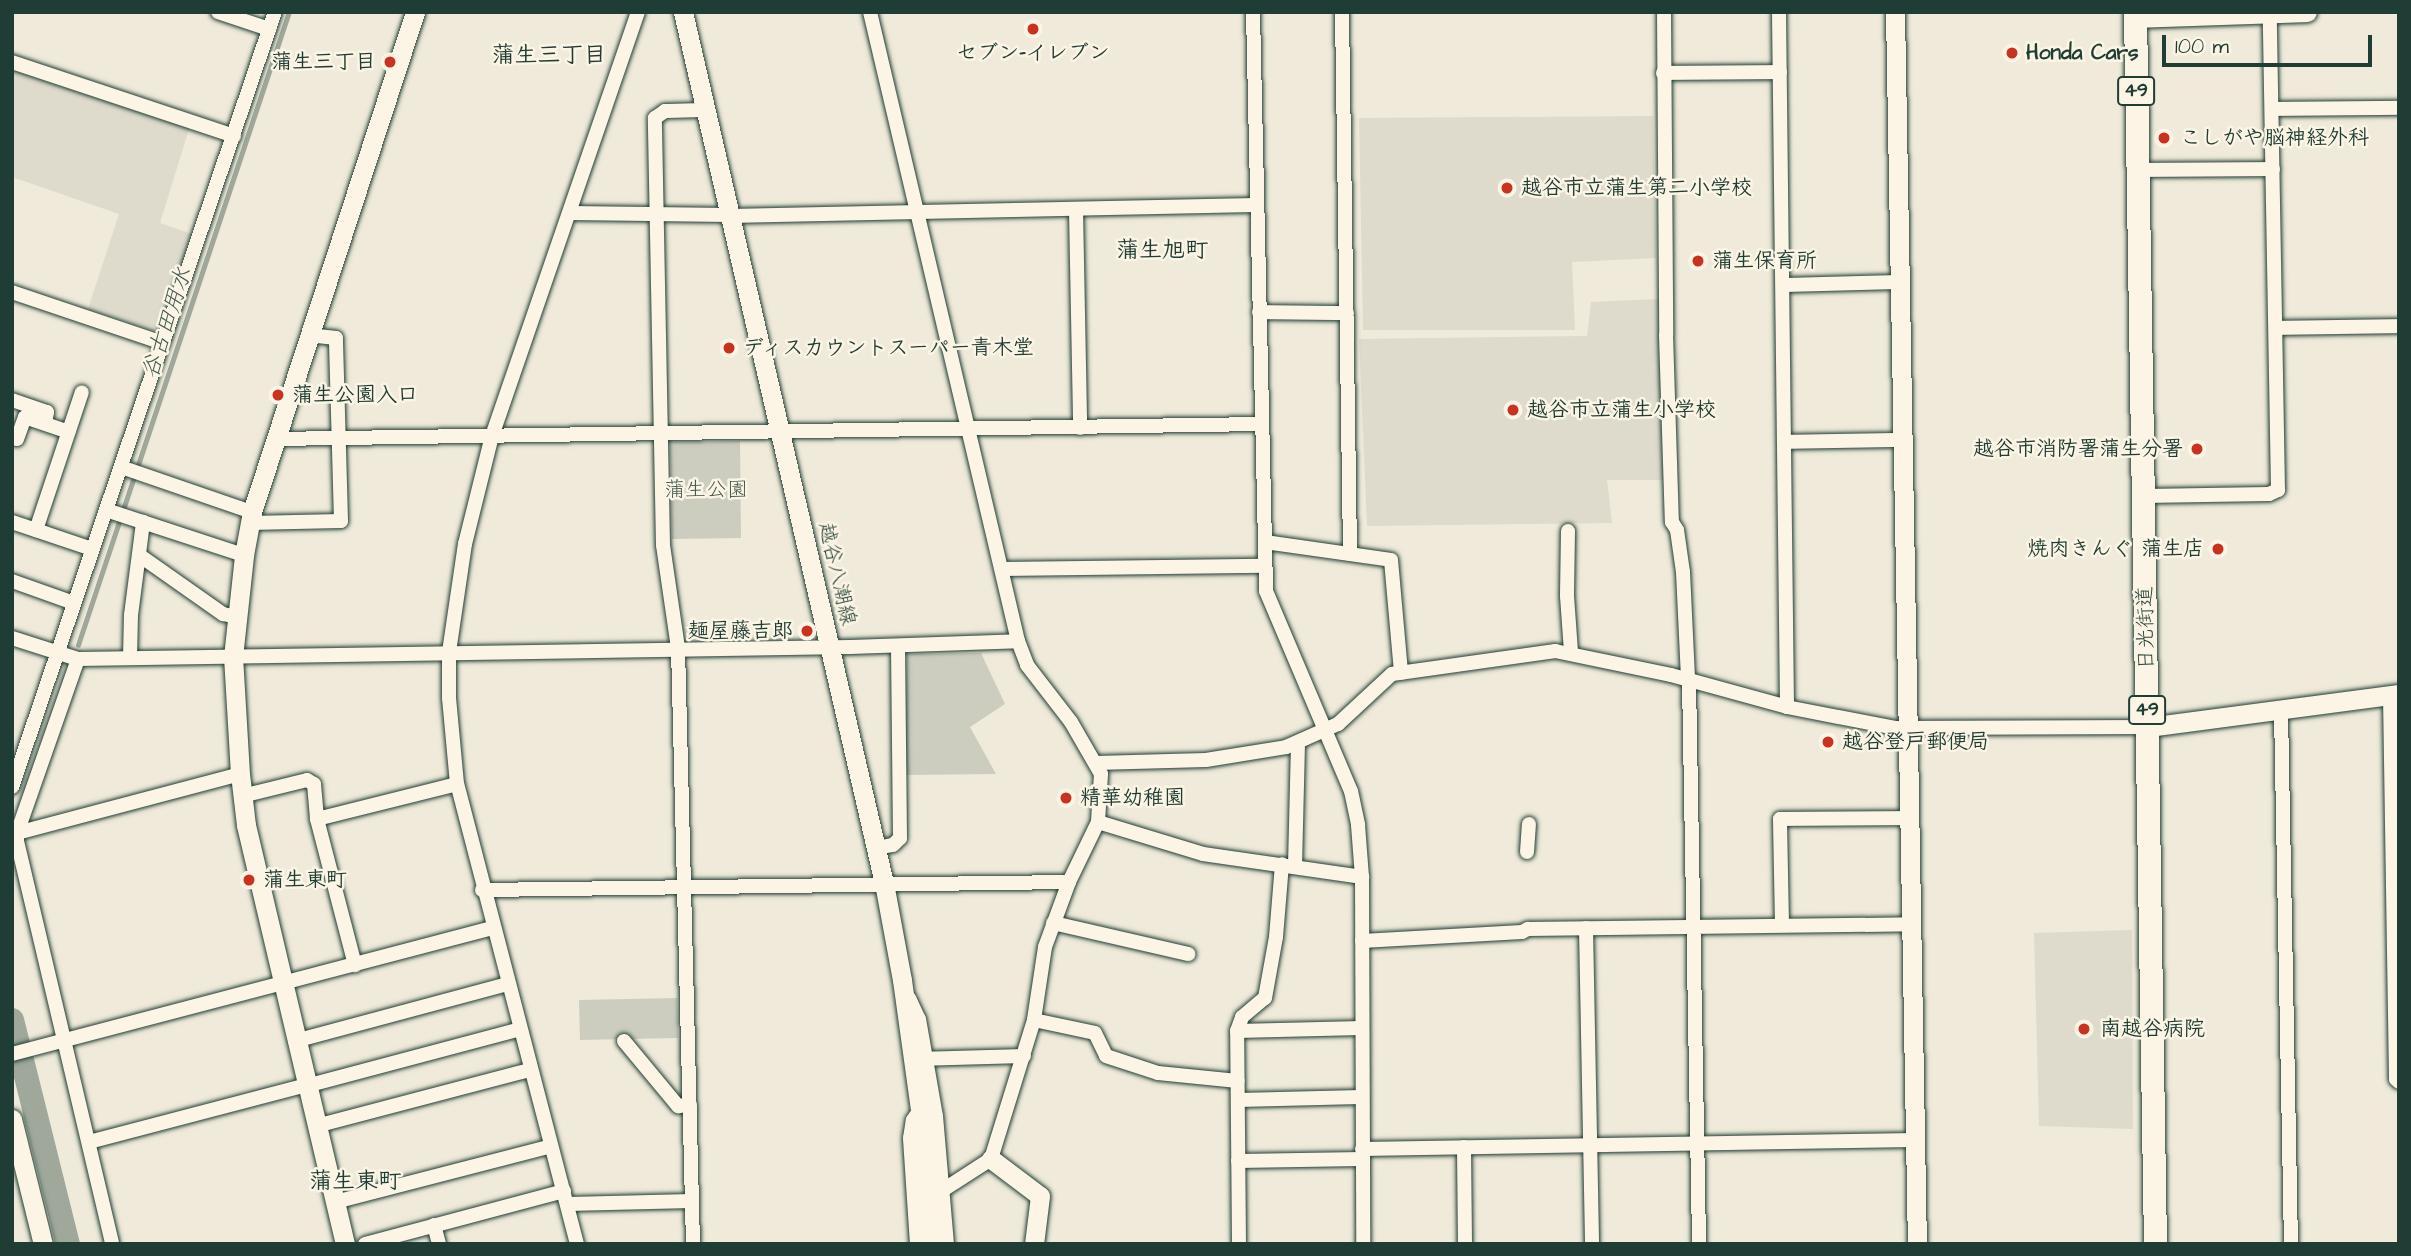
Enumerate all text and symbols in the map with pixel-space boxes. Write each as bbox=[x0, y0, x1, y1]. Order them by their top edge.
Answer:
marker: セブン-イレブン bbox=[1025, 21, 1041, 37]
scale bar bbox=[2166, 21, 2376, 65]
text: 100 m bbox=[2175, 32, 2229, 61]
place label: セブン-イレブン bbox=[956, 40, 1110, 66]
place label: Honda Cars bbox=[2026, 40, 2139, 66]
district label: 蒲生三丁目 bbox=[492, 41, 606, 69]
marker: Honda Cars bbox=[2004, 45, 2020, 61]
place label: 蒲生三丁目 bbox=[271, 49, 376, 75]
marker: 蒲生三丁目 bbox=[382, 54, 398, 70]
road number: 49 bbox=[2117, 76, 2155, 106]
place label: こしがや脳神経外科 bbox=[2180, 125, 2369, 151]
marker: こしがや脳神経外科 bbox=[2154, 128, 2174, 148]
place label: 越谷市立蒲生第二小学校 bbox=[1521, 175, 1752, 201]
marker: 越谷市立蒲生第二小学校 bbox=[1499, 180, 1515, 196]
district label: 蒲生旭町 bbox=[1116, 236, 1208, 264]
place label: 蒲生保育所 bbox=[1712, 248, 1817, 274]
marker: 蒲生保育所 bbox=[1690, 253, 1706, 269]
water label: 谷古田用水 bbox=[136, 264, 198, 382]
place label: ディスカウントスーパー青木堂 bbox=[743, 335, 1036, 361]
marker: ディスカウントスーパー青木堂 bbox=[721, 340, 737, 356]
place label: 蒲生公園入口 bbox=[292, 382, 418, 408]
marker: 蒲生公園入口 bbox=[270, 387, 286, 403]
place label: 越谷市立蒲生小学校 bbox=[1527, 397, 1716, 423]
marker: 越谷市立蒲生小学校 bbox=[1505, 402, 1521, 418]
place label: 越谷市消防署蒲生分署 bbox=[1973, 436, 2183, 462]
marker: 越谷市消防署蒲生分署 bbox=[2189, 441, 2205, 457]
park label: 蒲生公園 bbox=[664, 477, 748, 503]
street label: 越谷八潮線 bbox=[813, 520, 861, 628]
place label: 焼肉きんぐ 蒲生店 bbox=[2028, 536, 2204, 562]
marker: 焼肉きんぐ 蒲生店 bbox=[2210, 541, 2226, 557]
street label: 日光街道 bbox=[2133, 586, 2159, 670]
place label: 麺屋藤吉郎 bbox=[688, 618, 793, 644]
marker: 麺屋藤吉郎 bbox=[799, 623, 815, 639]
road number: 49 bbox=[2128, 694, 2166, 726]
place label: 越谷登戸郵便局 bbox=[1842, 729, 1989, 755]
marker: 越谷登戸郵便局 bbox=[1820, 734, 1836, 750]
place label: 精華幼稚園 bbox=[1080, 785, 1185, 811]
marker: 精華幼稚園 bbox=[1058, 790, 1074, 806]
place label: 蒲生東町 bbox=[263, 867, 347, 893]
marker: 蒲生東町 bbox=[241, 872, 257, 888]
place label: 南越谷病院 bbox=[2100, 1016, 2205, 1042]
marker: 南越谷病院 bbox=[2074, 1019, 2094, 1039]
district label: 蒲生東町 bbox=[309, 1167, 401, 1195]

